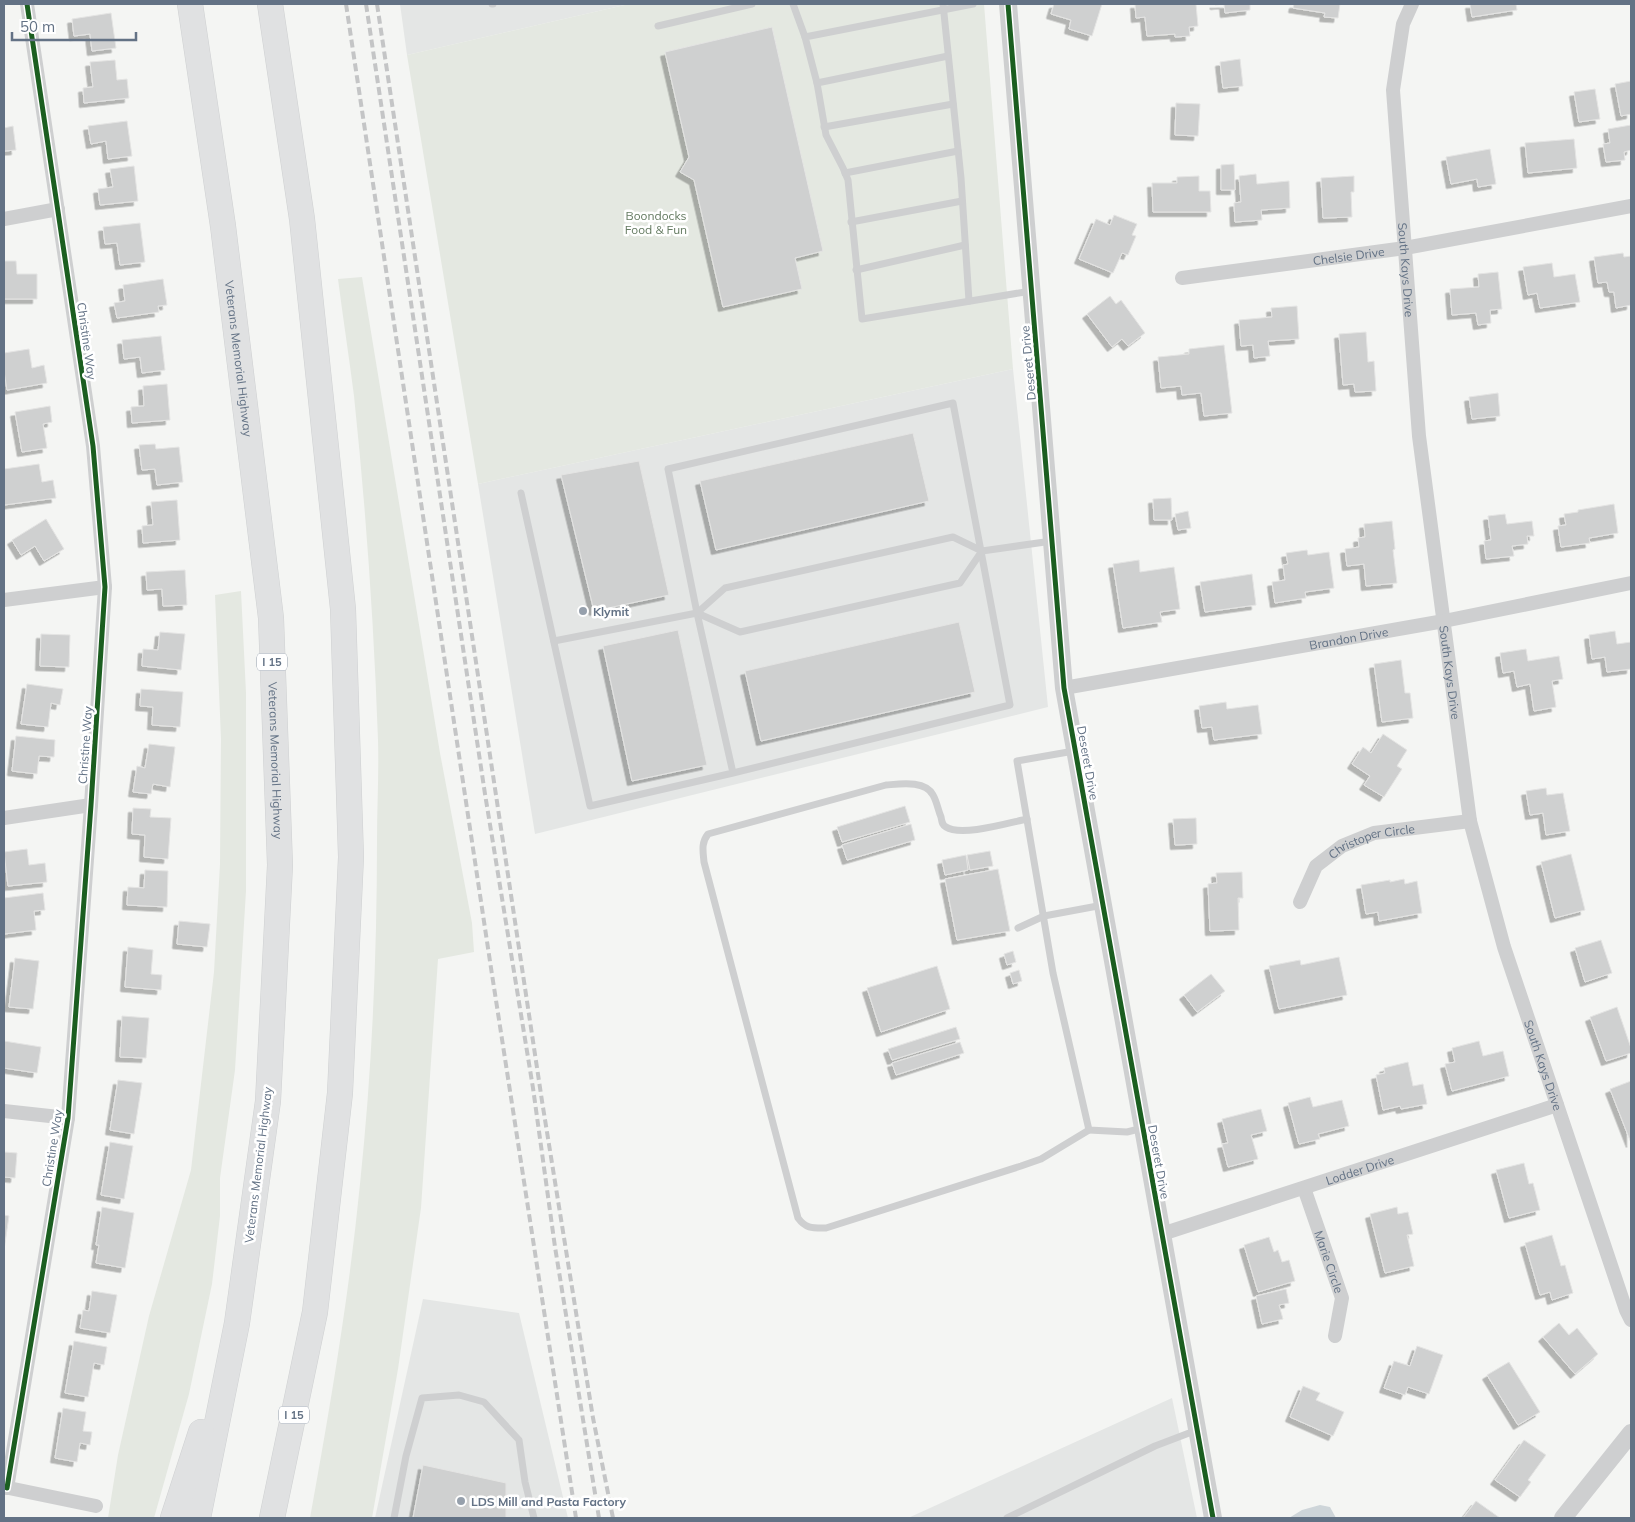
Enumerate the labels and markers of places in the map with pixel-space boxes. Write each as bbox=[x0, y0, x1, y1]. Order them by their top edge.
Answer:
place label: Klymit bbox=[593, 604, 630, 619]
marker: Klymit bbox=[577, 605, 589, 617]
place label: LDS Mill and Pasta Factory bbox=[471, 1494, 627, 1509]
marker: LDS Mill and Pasta Factory bbox=[455, 1495, 467, 1507]

